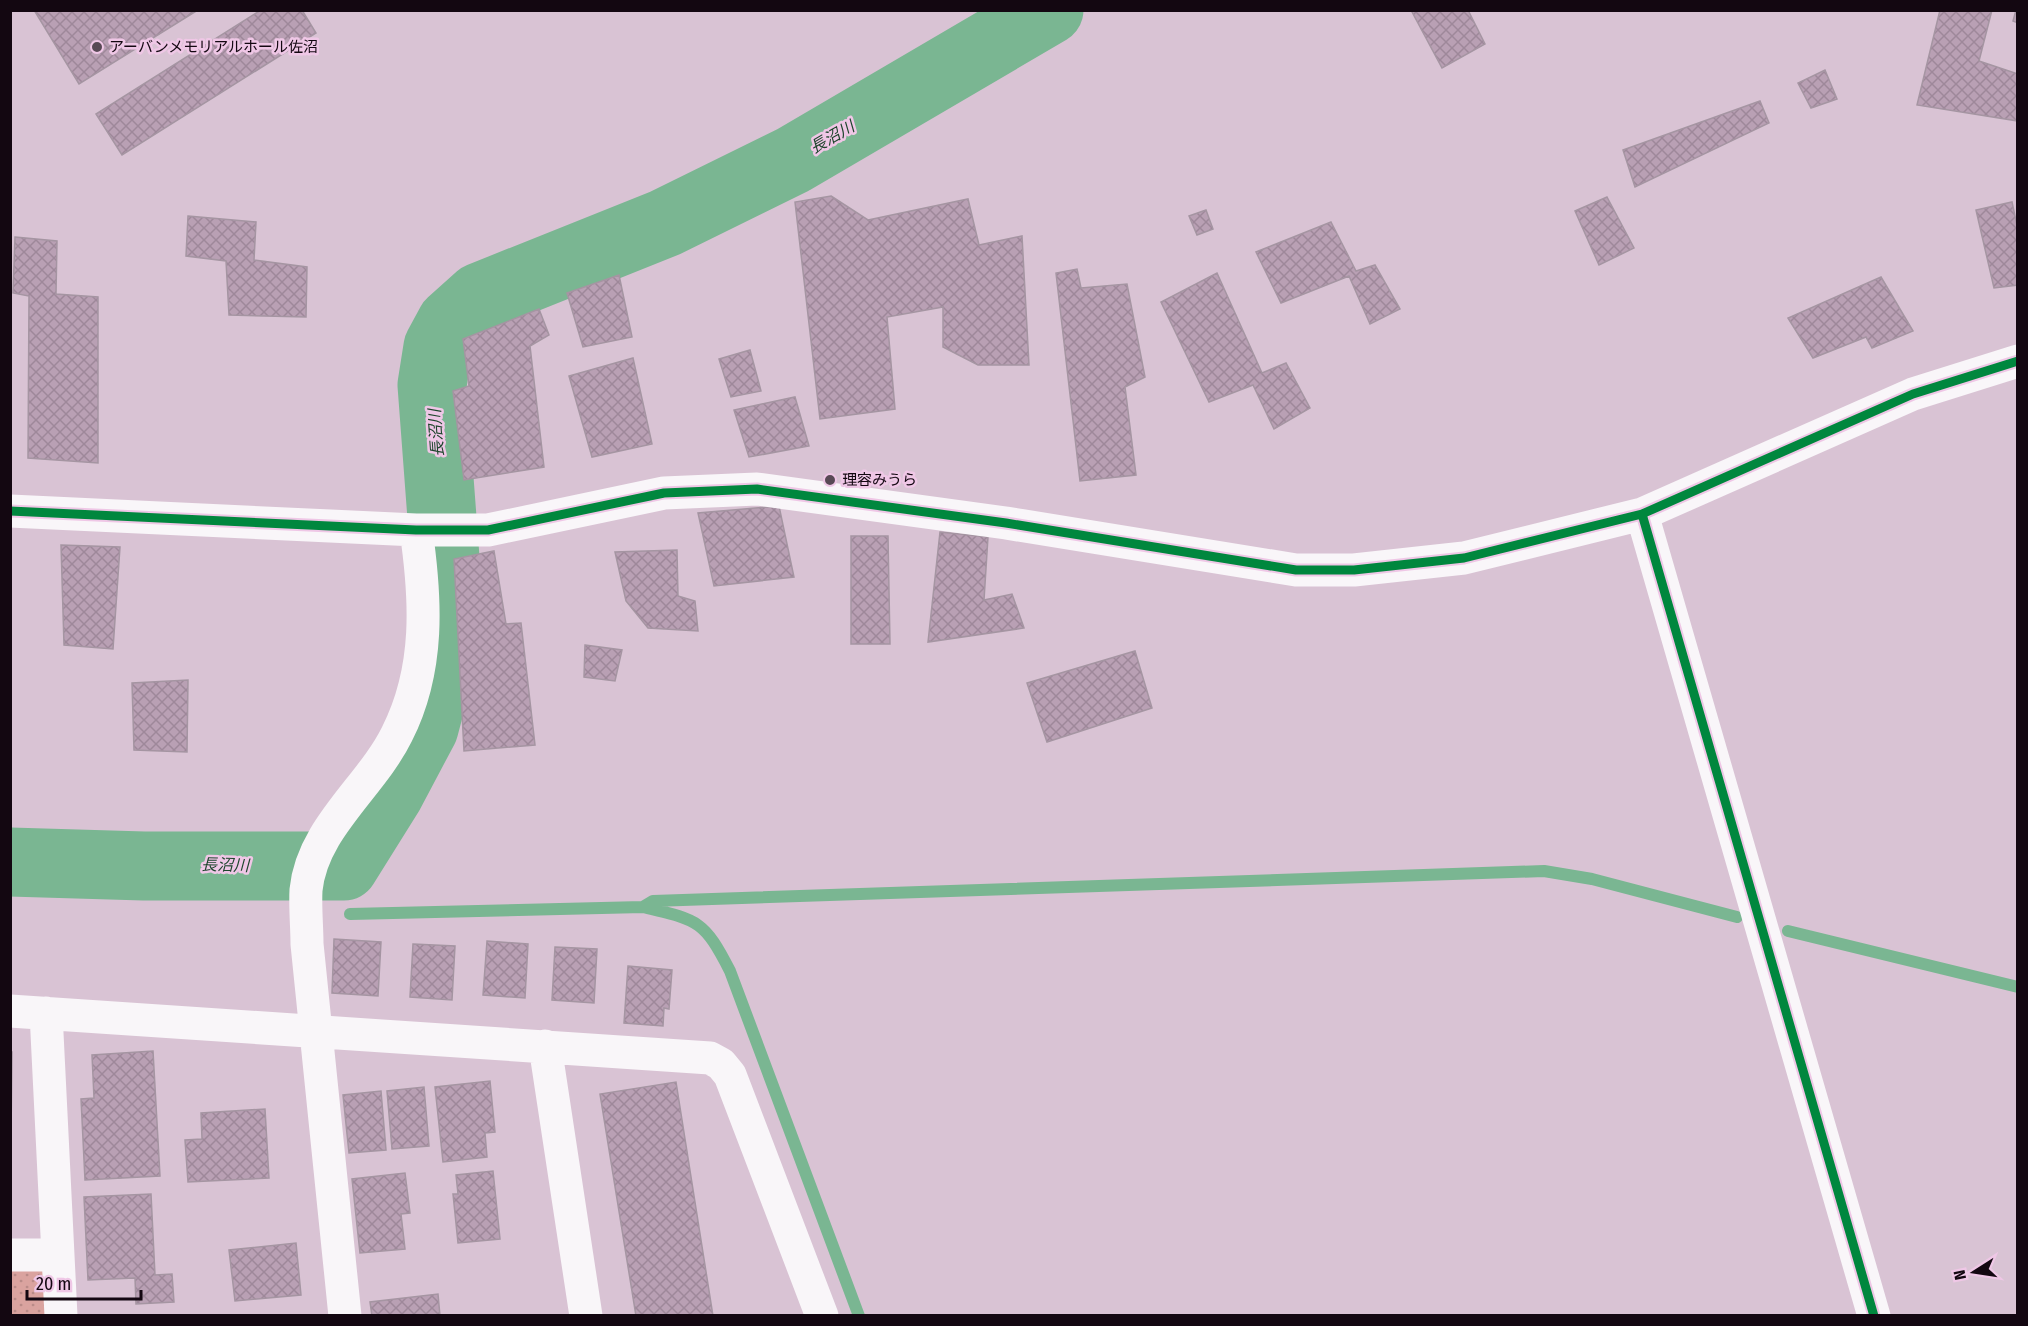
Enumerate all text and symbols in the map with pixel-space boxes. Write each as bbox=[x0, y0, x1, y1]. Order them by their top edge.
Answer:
place label: アーバンメモリアルホール佐沼 bbox=[109, 38, 318, 56]
marker: アーバンメモリアルホール佐沼 bbox=[90, 40, 104, 54]
water label: 長沼川 bbox=[806, 116, 859, 157]
water label: 長沼川 bbox=[425, 406, 447, 458]
place label: 理容みうら bbox=[842, 471, 917, 489]
marker: 理容みうら bbox=[823, 473, 837, 487]
water label: 長沼川 bbox=[201, 855, 251, 875]
north arrow bbox=[1944, 1242, 2004, 1302]
scale bar bbox=[27, 1263, 141, 1301]
text: N bbox=[1950, 1268, 1970, 1282]
text: 20 m bbox=[36, 1273, 71, 1295]

